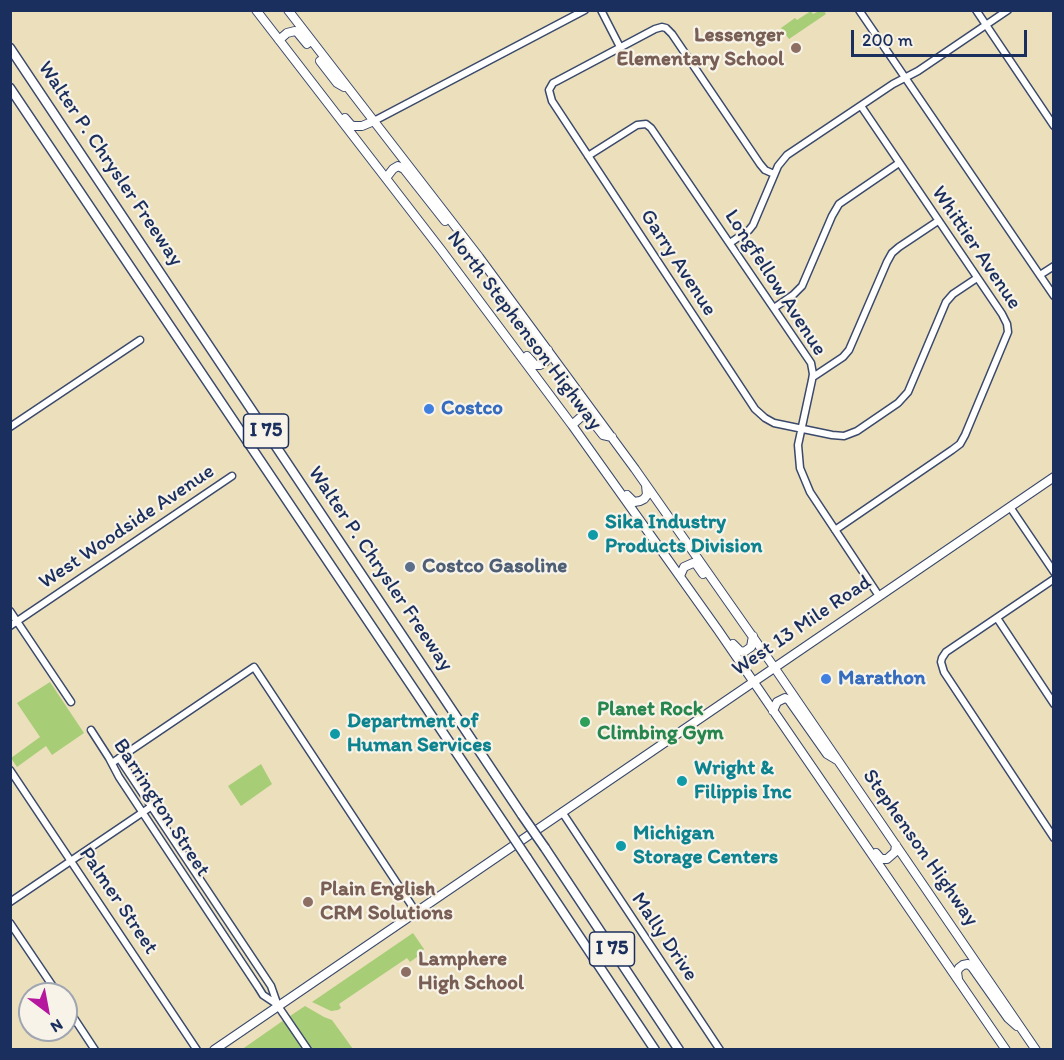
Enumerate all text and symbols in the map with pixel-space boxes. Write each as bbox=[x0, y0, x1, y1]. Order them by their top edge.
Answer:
scale bar bbox=[854, 18, 1030, 56]
place label: Lessenger Elementary School bbox=[617, 23, 784, 73]
text: 200 m bbox=[862, 29, 913, 51]
marker: Lessenger Elementary School bbox=[789, 41, 803, 55]
street label: Walter P. Chrysler Freeway bbox=[32, 57, 188, 271]
street label: Whittier Avenue bbox=[925, 182, 1027, 314]
street label: Garry Avenue bbox=[634, 205, 722, 321]
street label: Longfellow Avenue bbox=[718, 205, 832, 361]
street label: North Stephenson Highway bbox=[441, 227, 607, 435]
place label: Costco bbox=[441, 396, 503, 422]
marker: Costco bbox=[422, 402, 436, 416]
road number: I 75 bbox=[244, 414, 288, 448]
street label: West Woodside Avenue bbox=[35, 459, 219, 595]
street label: Walter P. Chrysler Freeway bbox=[302, 462, 458, 676]
place label: Sika Industry Products Division bbox=[605, 510, 762, 560]
marker: Sika Industry Products Division bbox=[586, 528, 600, 542]
place label: Costco Gasoline bbox=[422, 554, 567, 580]
marker: Costco Gasoline bbox=[403, 560, 417, 574]
street label: West 13 Mile Road bbox=[727, 570, 877, 682]
place label: Marathon bbox=[838, 666, 926, 692]
marker: Marathon bbox=[819, 672, 833, 686]
place label: Planet Rock Climbing Gym bbox=[597, 697, 724, 747]
place label: Department of Human Services bbox=[347, 709, 492, 759]
marker: Planet Rock Climbing Gym bbox=[578, 715, 592, 729]
marker: Department of Human Services bbox=[328, 727, 342, 741]
street label: Barrington Street bbox=[107, 734, 215, 882]
place label: Wright & Filippis Inc bbox=[694, 756, 792, 806]
street label: Stephenson Highway bbox=[856, 765, 984, 931]
marker: Wright & Filippis Inc bbox=[675, 774, 689, 788]
place label: Michigan Storage Centers bbox=[633, 821, 778, 871]
marker: Michigan Storage Centers bbox=[614, 839, 628, 853]
street label: Palmer Street bbox=[73, 843, 163, 959]
place label: Plain English CRM Solutions bbox=[320, 877, 453, 927]
street label: Mally Drive bbox=[625, 888, 703, 986]
marker: Plain English CRM Solutions bbox=[301, 895, 315, 909]
road number: I 75 bbox=[590, 932, 634, 966]
place label: Lamphere High School bbox=[418, 947, 524, 997]
marker: Lamphere High School bbox=[399, 965, 413, 979]
north arrow bbox=[18, 982, 78, 1042]
text: N bbox=[47, 1015, 66, 1037]

